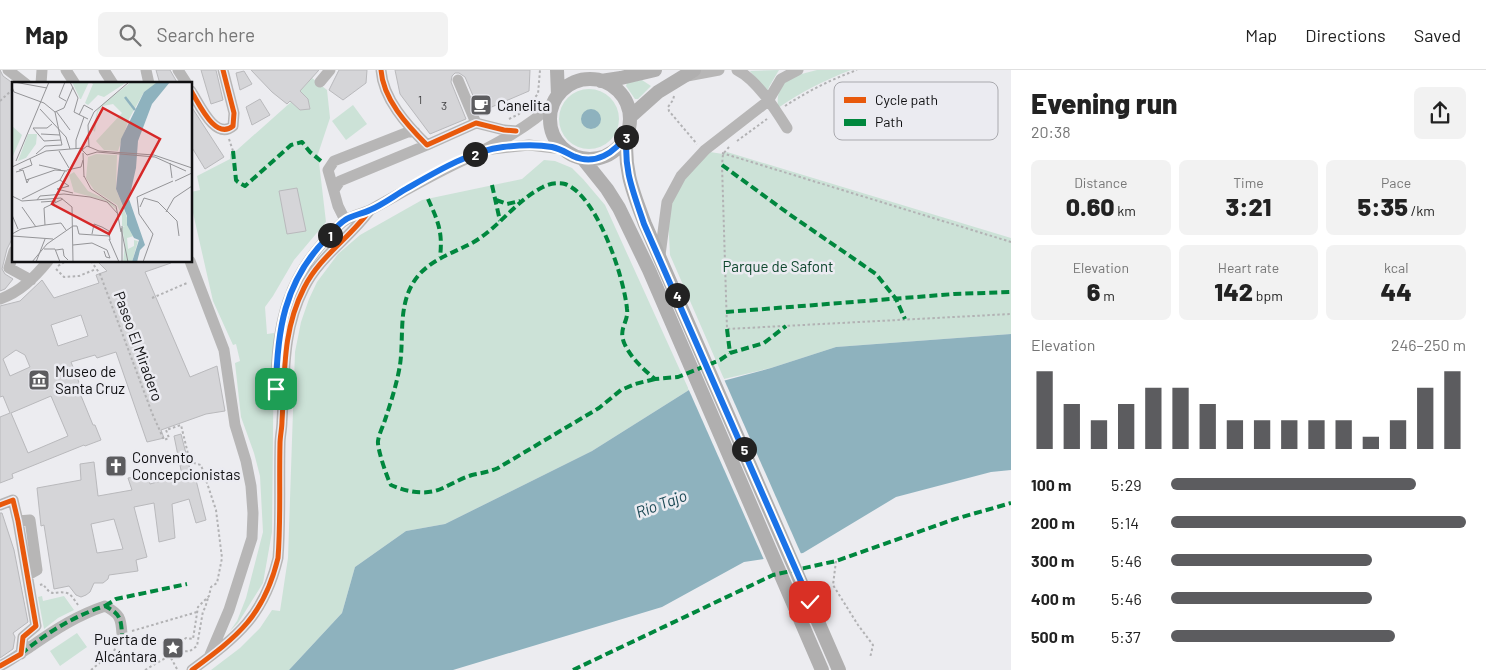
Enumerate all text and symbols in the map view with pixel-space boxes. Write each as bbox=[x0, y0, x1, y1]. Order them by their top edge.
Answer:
search box bbox=[98, 12, 448, 57]
text: Map bbox=[25, 20, 68, 49]
icon: search bbox=[116, 21, 144, 49]
text: Search here bbox=[156, 23, 255, 46]
text: Map bbox=[1245, 24, 1277, 46]
text: Directions bbox=[1305, 24, 1386, 46]
text: Saved bbox=[1414, 24, 1461, 46]
inset map bbox=[12, 82, 192, 262]
legend bbox=[834, 82, 998, 140]
text: Evening run bbox=[1031, 86, 1177, 120]
button: share bbox=[1414, 87, 1466, 139]
text: Cycle path bbox=[875, 91, 938, 108]
house number: 1 bbox=[418, 92, 422, 106]
cafe icon: Canelita bbox=[469, 93, 493, 117]
place label: Canelita bbox=[497, 96, 550, 114]
house number: 3 bbox=[441, 98, 447, 112]
text: Path bbox=[875, 113, 903, 130]
text: 20:38 bbox=[1031, 122, 1071, 141]
pin: 3 bbox=[614, 124, 638, 150]
text: 3 bbox=[623, 129, 630, 146]
pin: 2 bbox=[462, 142, 488, 166]
text: 2 bbox=[472, 146, 479, 163]
text: Distance bbox=[1074, 174, 1128, 191]
text: Time bbox=[1233, 174, 1264, 191]
text: Pace bbox=[1381, 174, 1411, 191]
text: 0.60 bbox=[1066, 191, 1115, 221]
text: 3:21 bbox=[1225, 191, 1272, 221]
text: 5:35 bbox=[1357, 191, 1408, 221]
text: km bbox=[1115, 202, 1136, 219]
text: /km bbox=[1408, 202, 1435, 219]
pin: 1 bbox=[318, 222, 342, 248]
text: 1 bbox=[328, 227, 333, 244]
park label: Parque de Safont bbox=[723, 257, 833, 275]
text: Elevation bbox=[1073, 259, 1129, 276]
text: Heart rate bbox=[1218, 259, 1279, 276]
text: kcal bbox=[1384, 259, 1408, 276]
text: 6 bbox=[1087, 276, 1100, 306]
text: 142 bbox=[1214, 276, 1253, 306]
text: 44 bbox=[1381, 276, 1412, 306]
pin: 4 bbox=[664, 282, 690, 308]
text: 4 bbox=[673, 287, 682, 304]
text: m bbox=[1100, 287, 1115, 304]
text: bpm bbox=[1253, 287, 1283, 304]
street label: Paseo El Miradero bbox=[111, 289, 167, 403]
text: Elevation bbox=[1031, 335, 1095, 354]
text: 246–250 m bbox=[1391, 335, 1466, 354]
place label: Museo de Santa Cruz bbox=[55, 362, 125, 397]
museum icon: Museo de Santa Cruz bbox=[27, 368, 51, 392]
pin bbox=[255, 368, 297, 410]
icon: arrive bbox=[262, 375, 290, 403]
pin: 5 bbox=[732, 436, 756, 462]
text: 5 bbox=[741, 441, 748, 458]
place label: Convento Concepcionistas bbox=[132, 448, 240, 483]
church icon: Convento Concepcionistas bbox=[104, 454, 128, 478]
text: 100 m bbox=[1031, 475, 1071, 494]
text: 5:29 bbox=[1111, 475, 1142, 494]
water label: Río Tajo bbox=[633, 485, 689, 521]
text: 200 m bbox=[1031, 513, 1075, 532]
text: 5:14 bbox=[1111, 513, 1139, 532]
text: 300 m bbox=[1031, 551, 1074, 570]
text: 5:46 bbox=[1111, 551, 1142, 570]
pin bbox=[789, 581, 831, 623]
icon: check bbox=[796, 588, 824, 616]
text: 400 m bbox=[1031, 589, 1075, 608]
text: 5:46 bbox=[1111, 589, 1142, 608]
text: 500 m bbox=[1031, 627, 1074, 646]
text: 5:37 bbox=[1111, 627, 1140, 646]
place label: Puerta de Alcántara bbox=[94, 630, 157, 665]
place icon: Puerta de Alcántara bbox=[161, 636, 185, 660]

